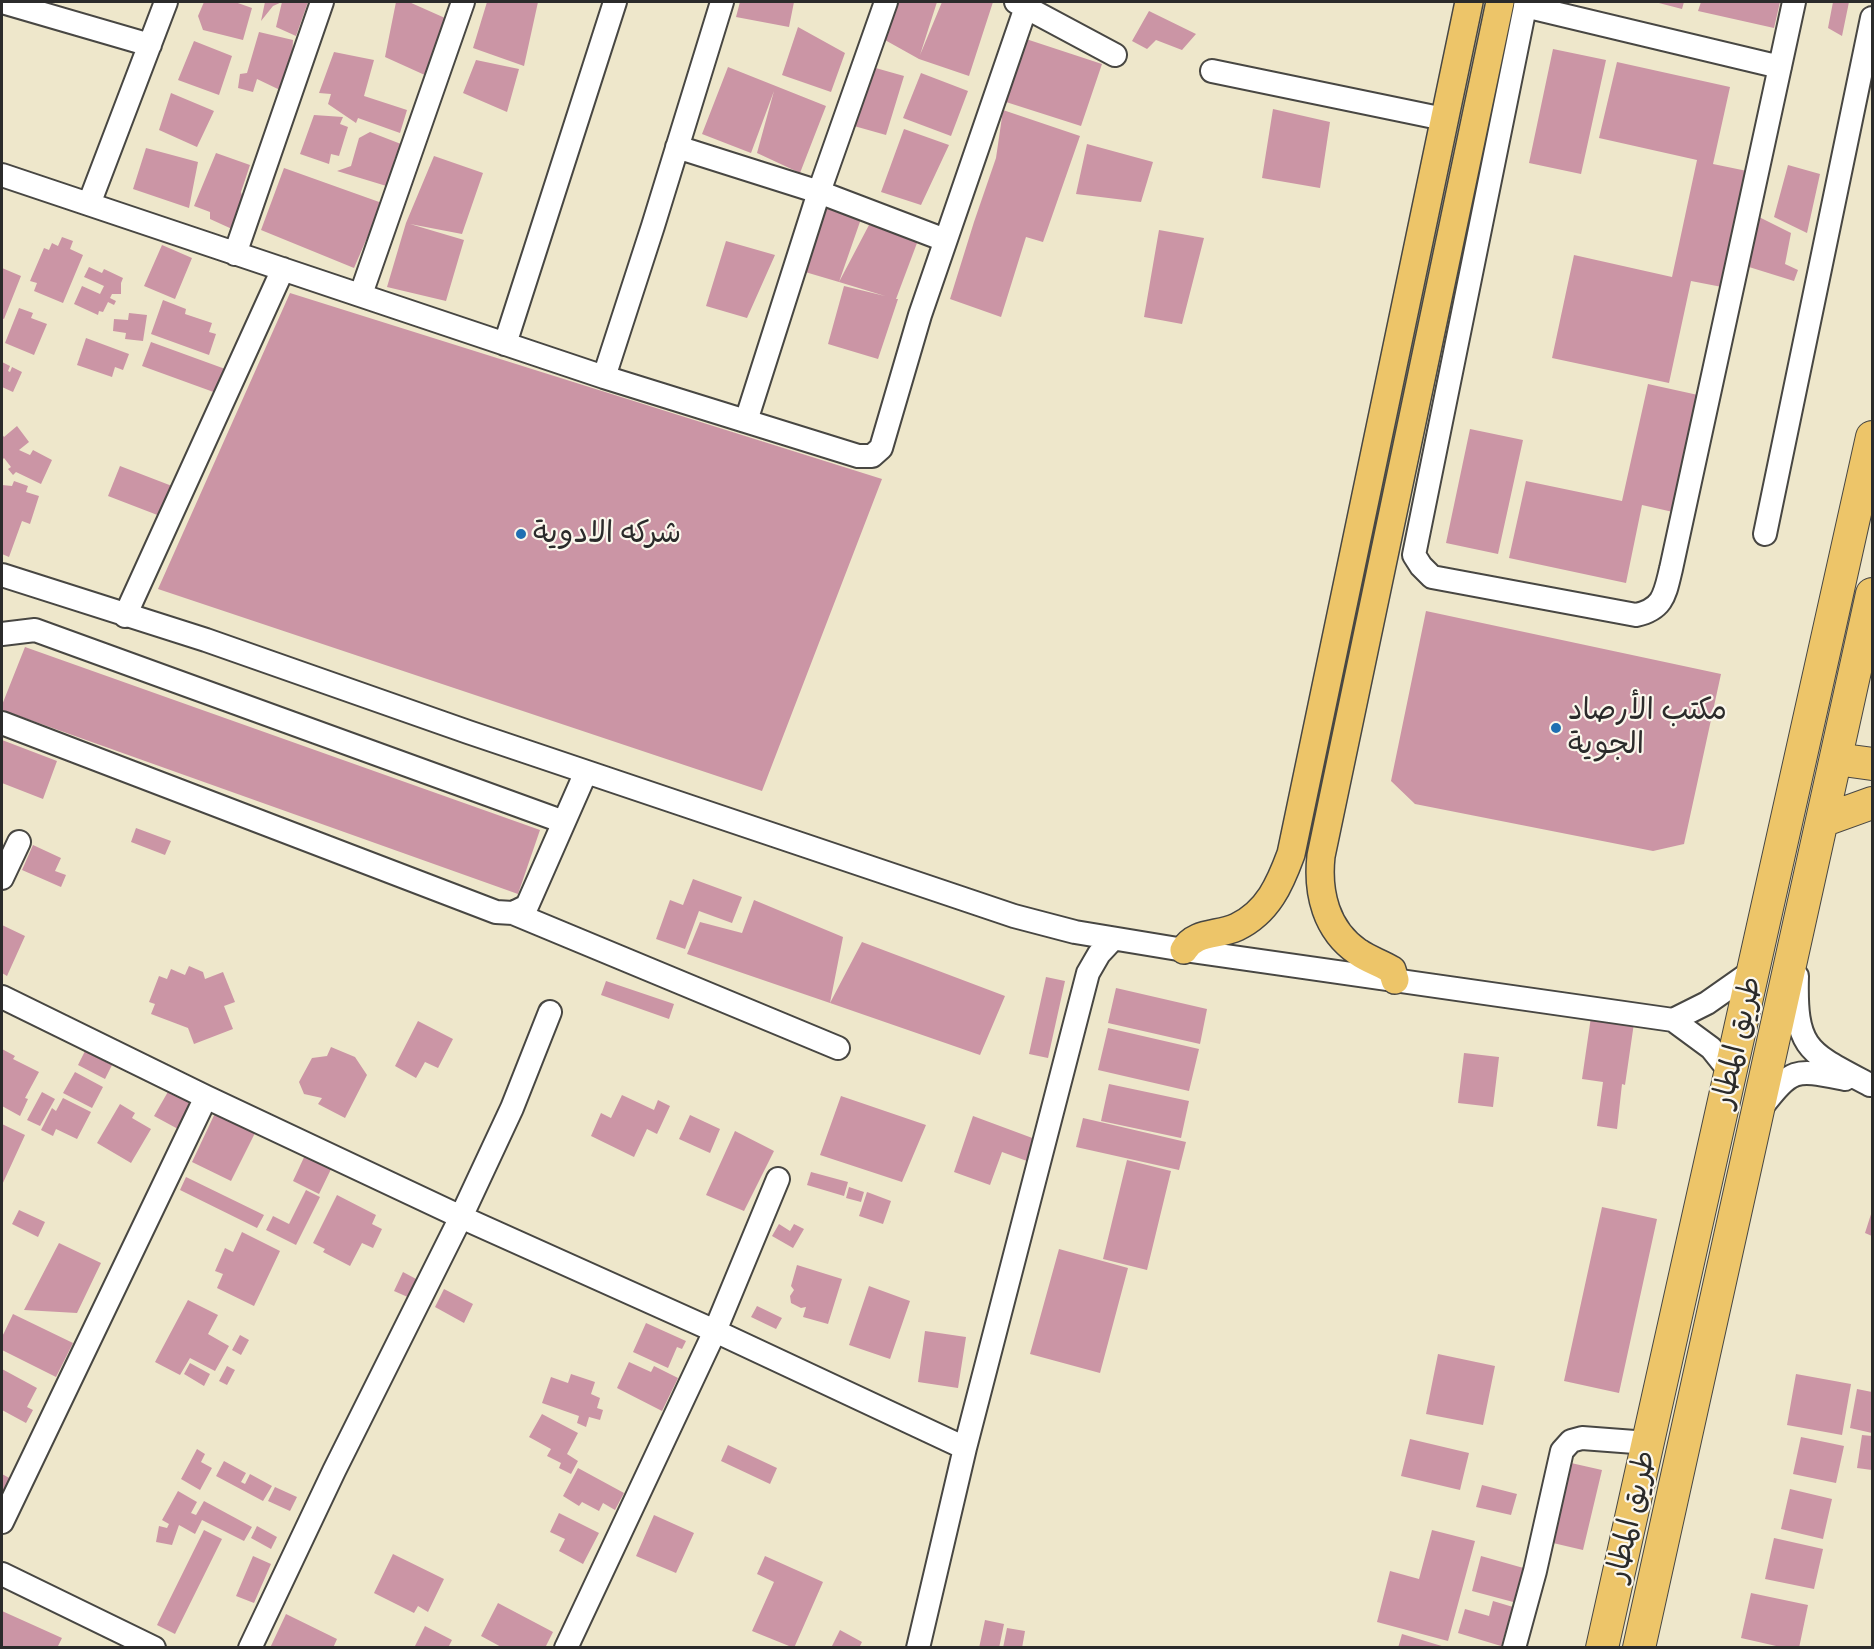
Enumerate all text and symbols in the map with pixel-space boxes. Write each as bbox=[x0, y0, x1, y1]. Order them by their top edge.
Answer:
place label: شركه الادوية bbox=[533, 516, 681, 552]
marker: شركه الادوية bbox=[514, 527, 528, 541]
place label: مكتب الأرصاد الجوية bbox=[1568, 693, 1727, 764]
marker: مكتب الأرصاد الجوية bbox=[1549, 721, 1563, 735]
street label: طريق المطار bbox=[1705, 973, 1771, 1111]
street label: طريق المطار bbox=[1599, 1447, 1665, 1585]

